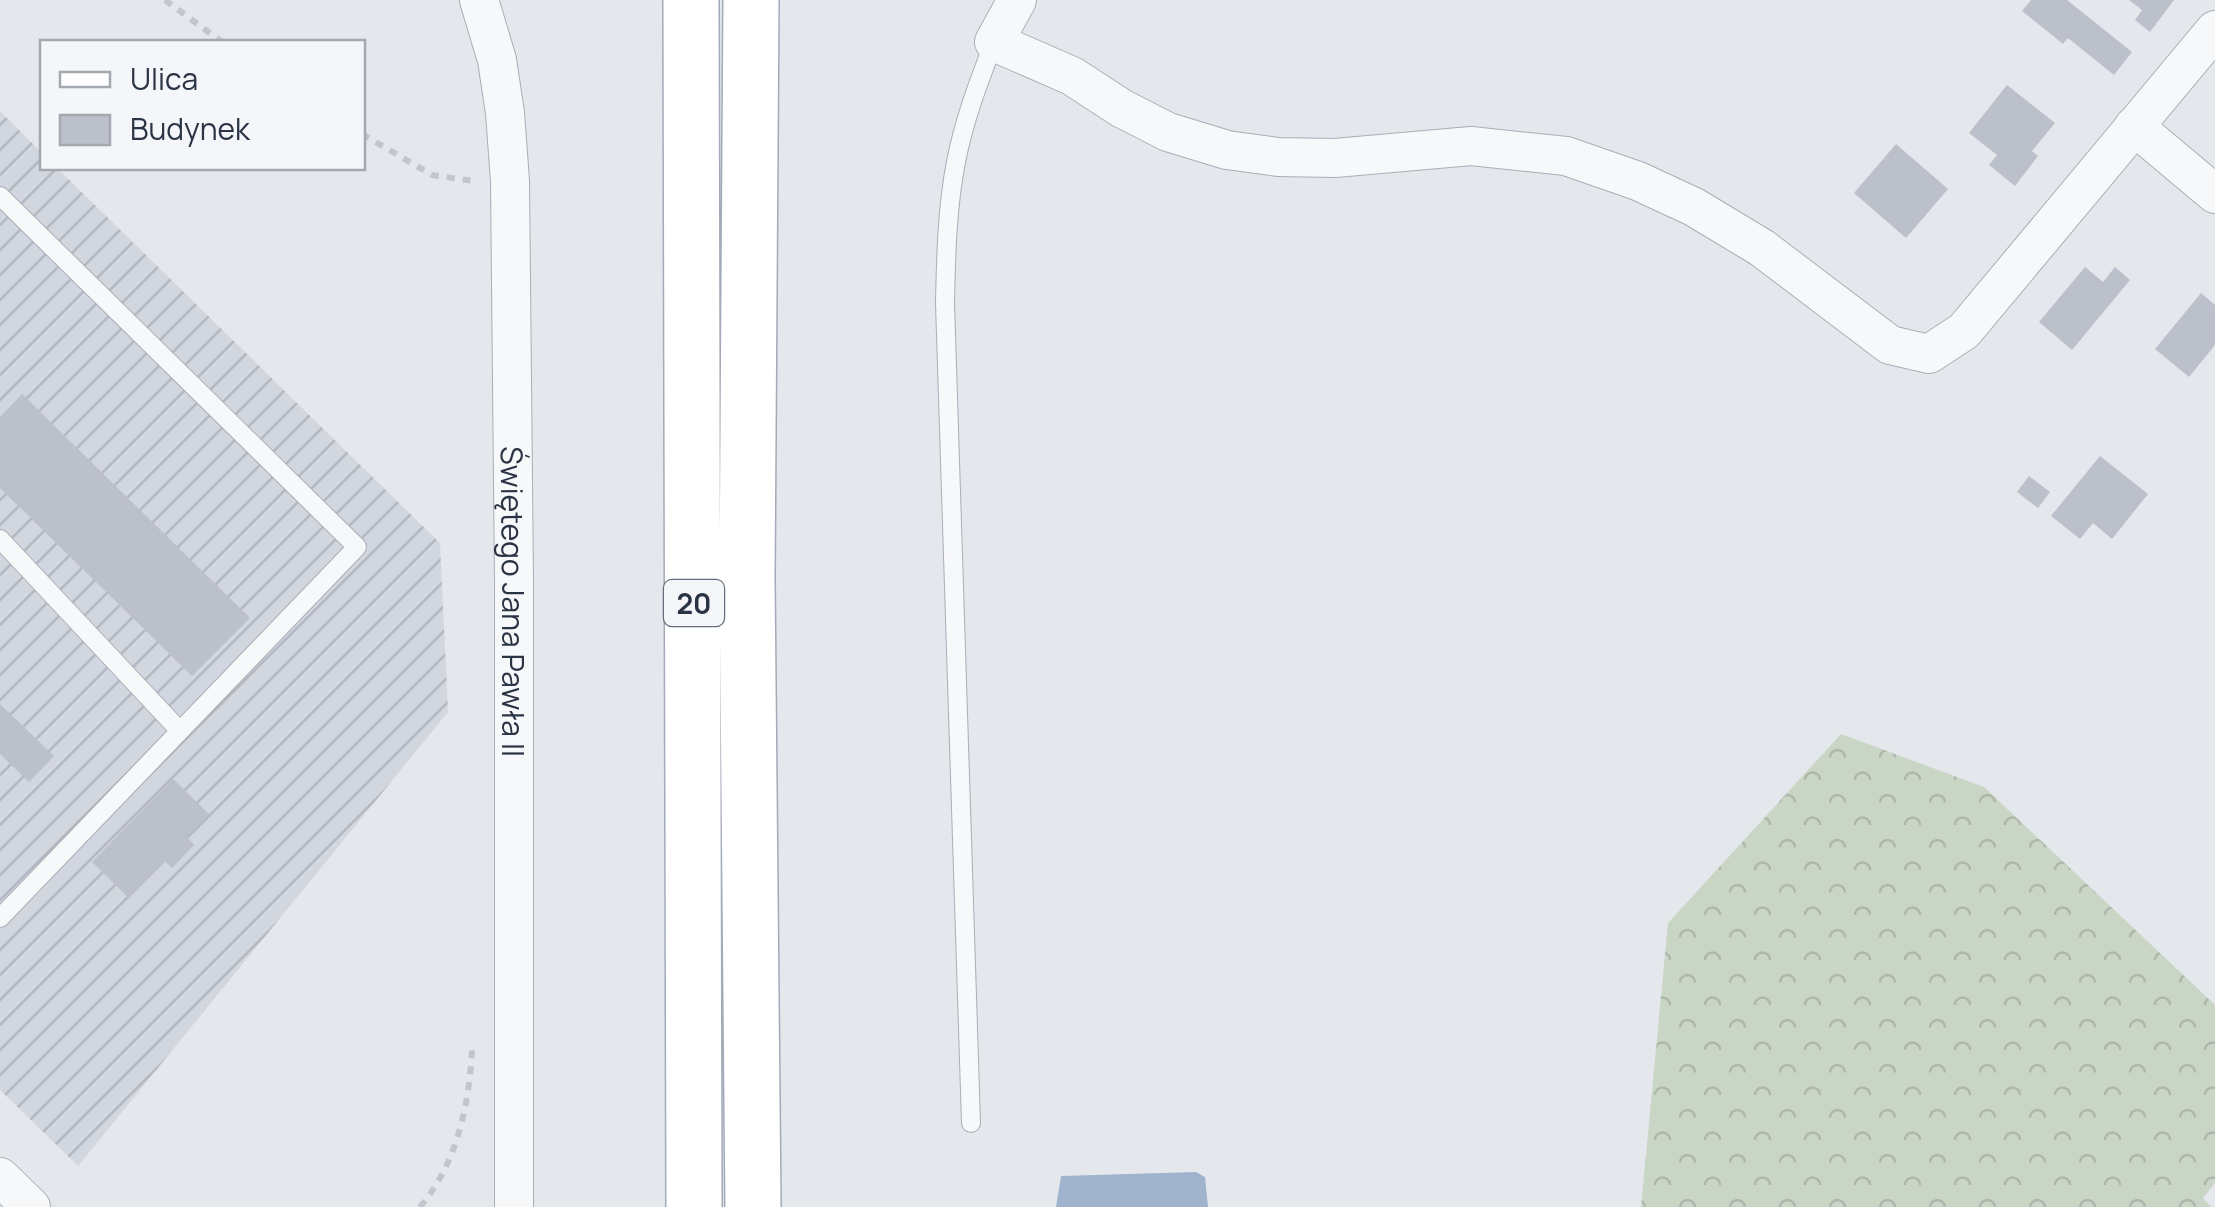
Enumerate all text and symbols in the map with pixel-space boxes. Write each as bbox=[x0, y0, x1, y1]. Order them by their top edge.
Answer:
legend bbox=[40, 40, 365, 170]
text: Ulica bbox=[130, 58, 198, 99]
text: Budynek bbox=[130, 108, 251, 149]
street label: Świętego Jana Pawła II bbox=[492, 446, 535, 757]
road number: 20 bbox=[664, 580, 724, 626]

